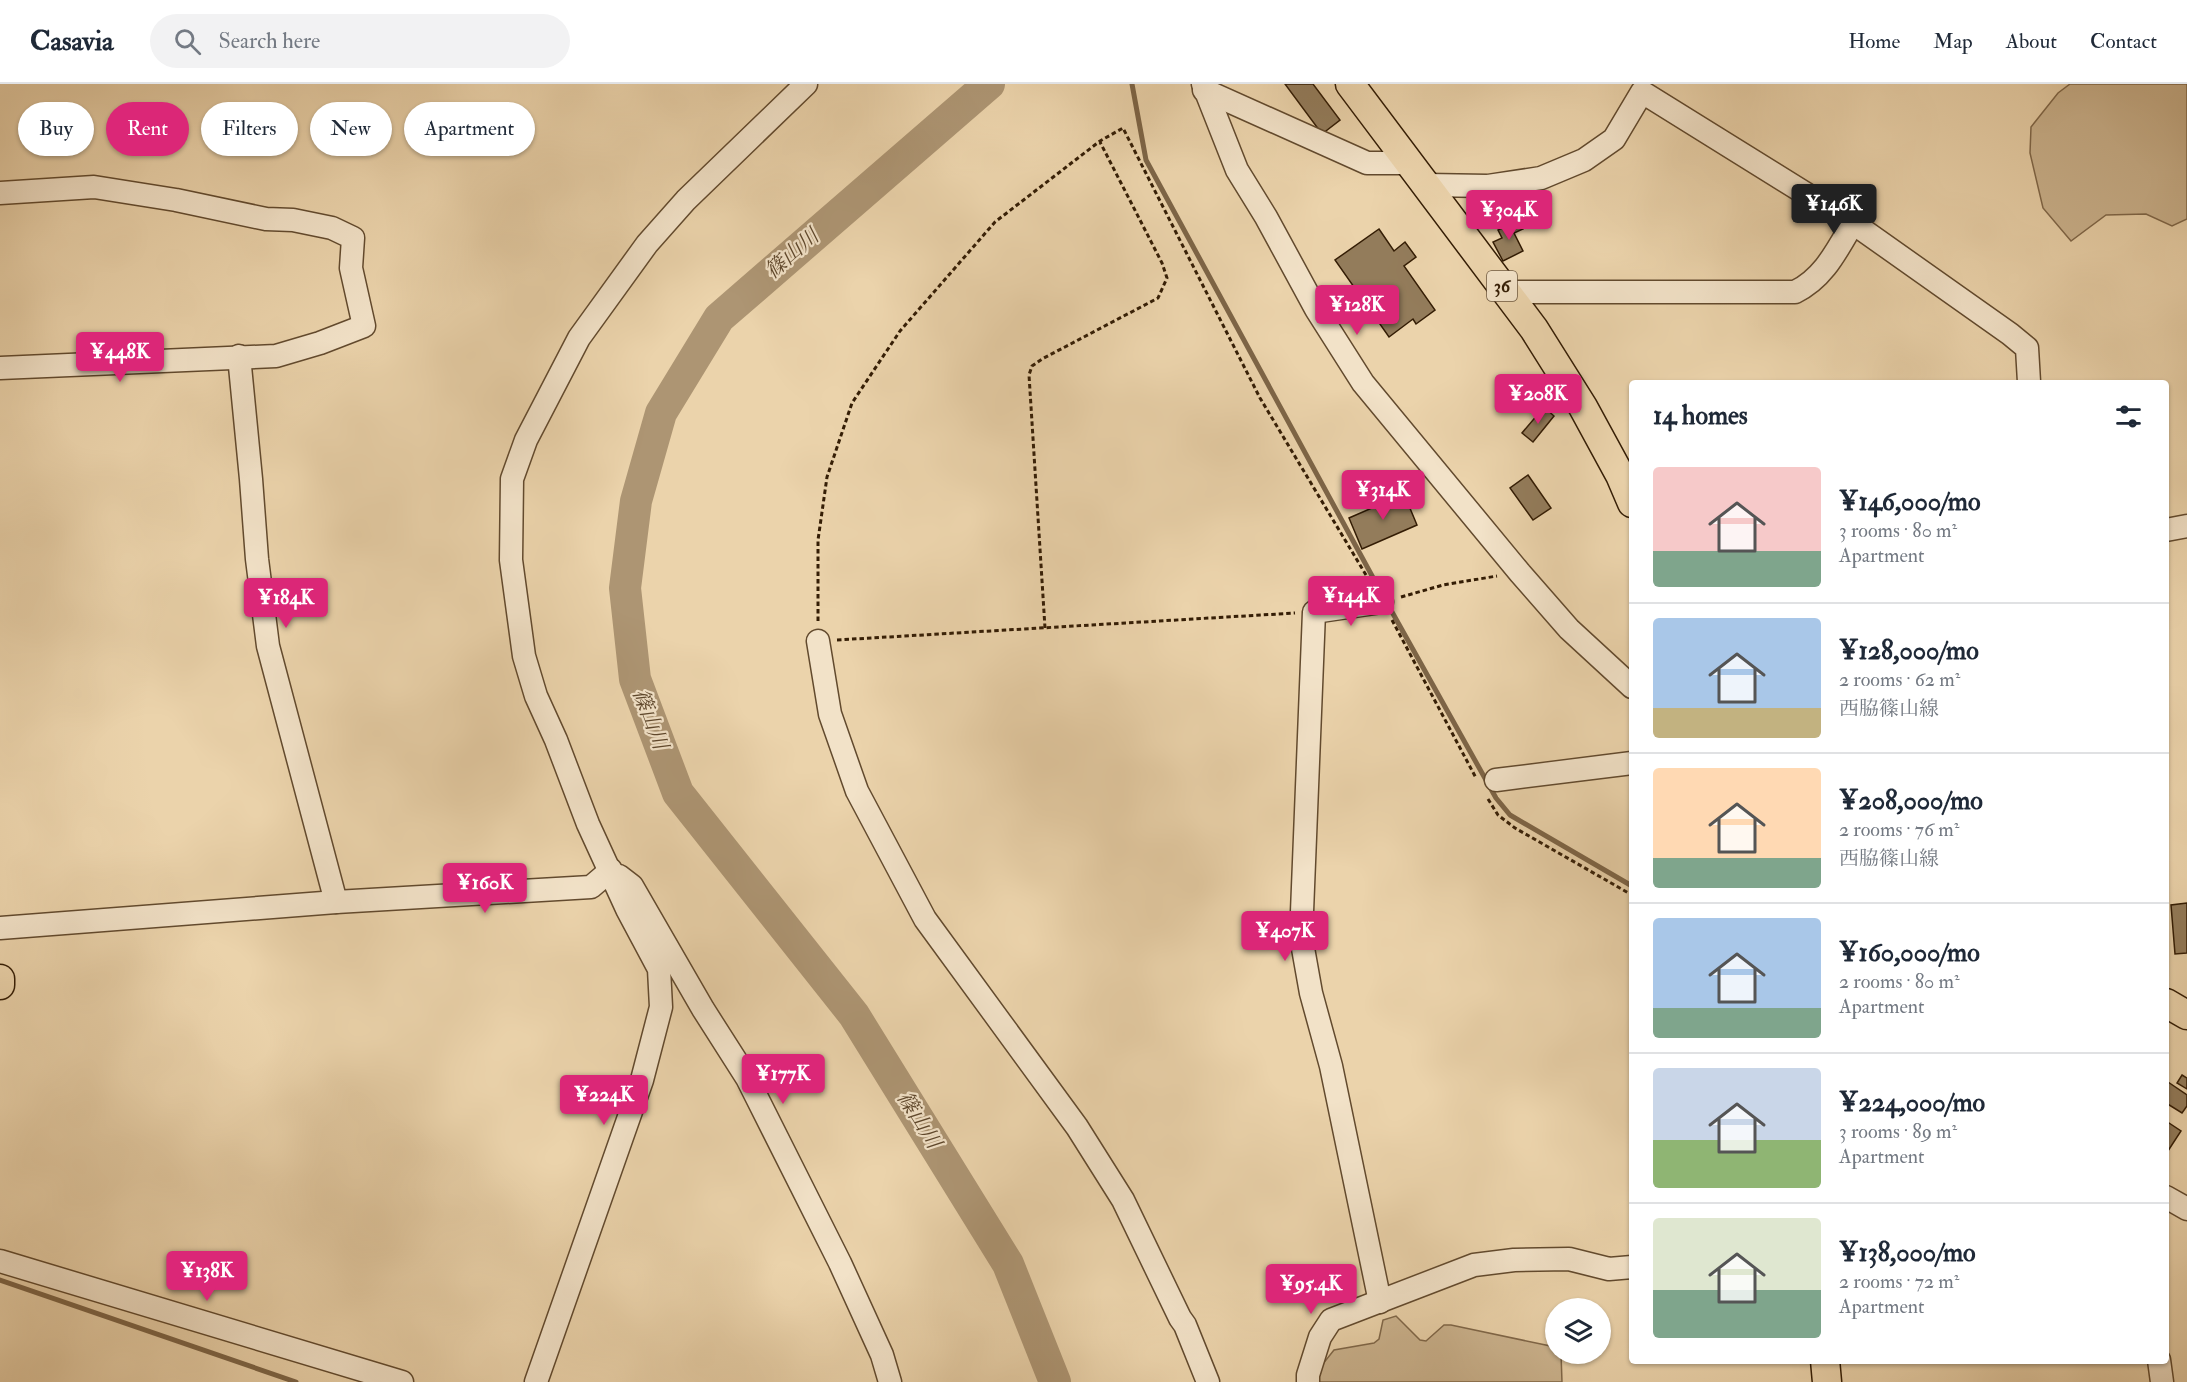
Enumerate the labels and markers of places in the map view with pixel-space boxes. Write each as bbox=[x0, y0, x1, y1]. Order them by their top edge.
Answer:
pin: ¥146K bbox=[1792, 184, 1876, 235]
pin: ¥304K bbox=[1467, 190, 1551, 241]
pin: ¥128K bbox=[1315, 285, 1399, 336]
pin: ¥448K bbox=[78, 332, 162, 383]
pin: ¥208K bbox=[1496, 374, 1580, 425]
pin: ¥314K bbox=[1341, 470, 1425, 521]
pin: ¥144K bbox=[1309, 576, 1393, 627]
pin: ¥184K bbox=[244, 578, 328, 629]
pin: ¥160K bbox=[443, 863, 527, 914]
pin: ¥407K bbox=[1243, 911, 1327, 962]
pin: ¥177K bbox=[741, 1054, 825, 1105]
pin: ¥224K bbox=[562, 1075, 646, 1126]
pin: ¥138K bbox=[165, 1251, 249, 1302]
pin: ¥95.4K bbox=[1262, 1264, 1360, 1315]

